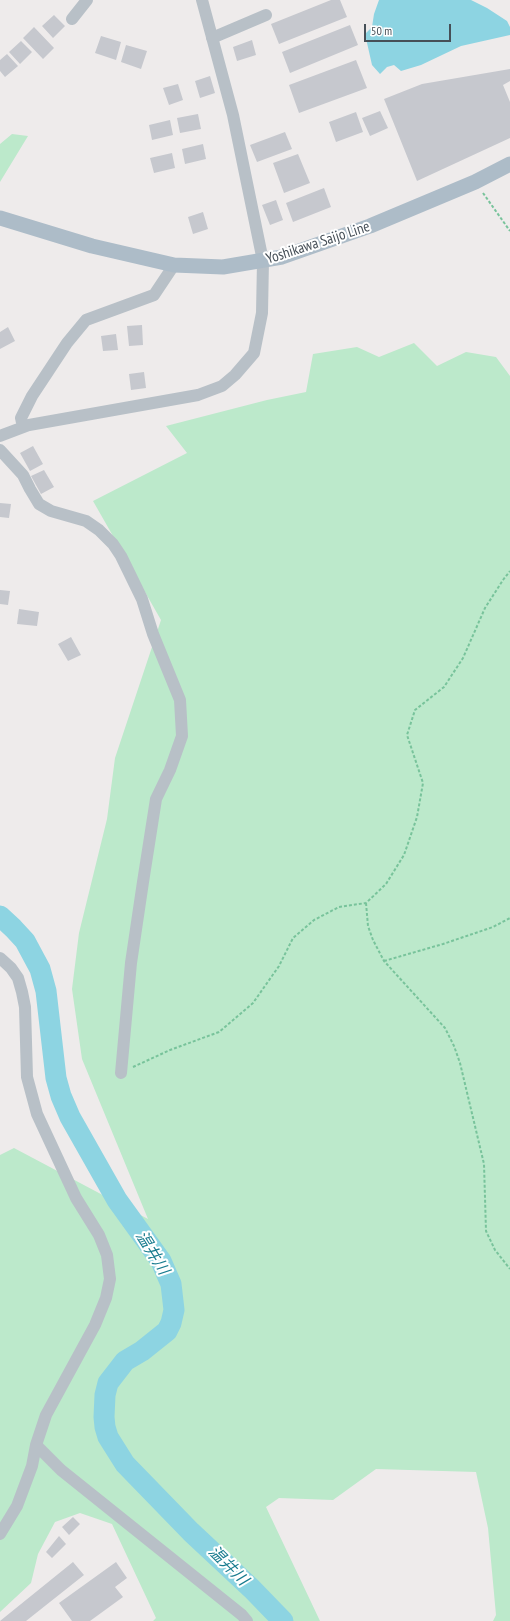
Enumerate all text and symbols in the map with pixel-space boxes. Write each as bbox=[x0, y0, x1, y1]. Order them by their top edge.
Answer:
scale bar bbox=[366, 16, 453, 42]
text: 50 m bbox=[371, 23, 392, 38]
street label: Yoshikawa Saijo Line bbox=[264, 218, 372, 268]
water label: 温井川 bbox=[131, 1228, 173, 1278]
water label: 温井川 bbox=[204, 1542, 252, 1590]

